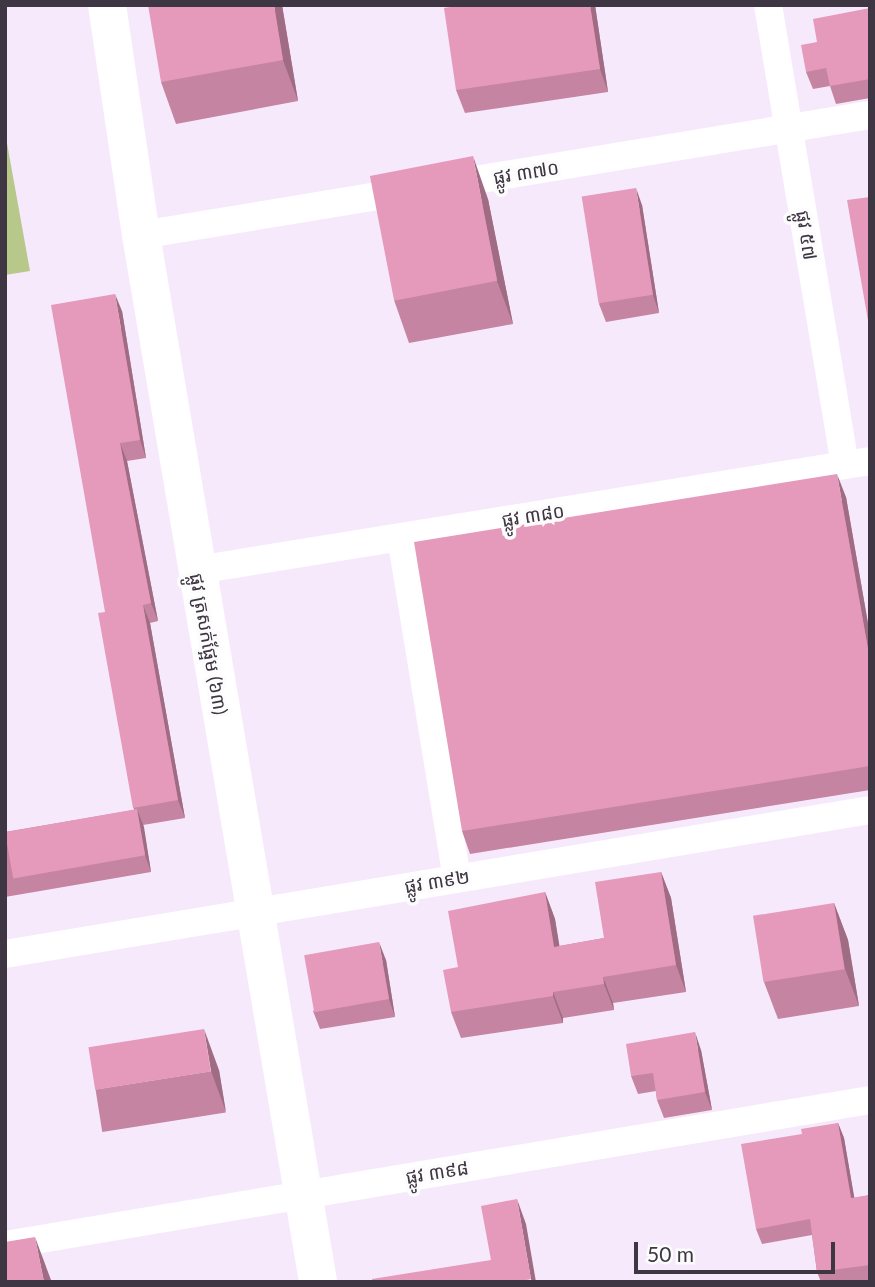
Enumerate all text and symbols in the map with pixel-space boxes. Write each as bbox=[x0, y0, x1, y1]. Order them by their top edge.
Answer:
street label: ផ្លូវ ៣៧០ bbox=[491, 156, 561, 188]
street label: ផ្លូវ ៥៧ bbox=[792, 209, 822, 261]
street label: ផ្លូវ ៣៨០ bbox=[500, 499, 566, 531]
street label: ផ្លូវ ត្រសក់ផ្អែម (៦៣) bbox=[185, 571, 233, 717]
street label: ផ្លូវ ៣៩២ bbox=[403, 865, 471, 897]
street label: ផ្លូវ ៣៩៨ bbox=[404, 1156, 470, 1188]
scale bar bbox=[637, 1228, 838, 1272]
text: 50 m bbox=[647, 1241, 694, 1266]

